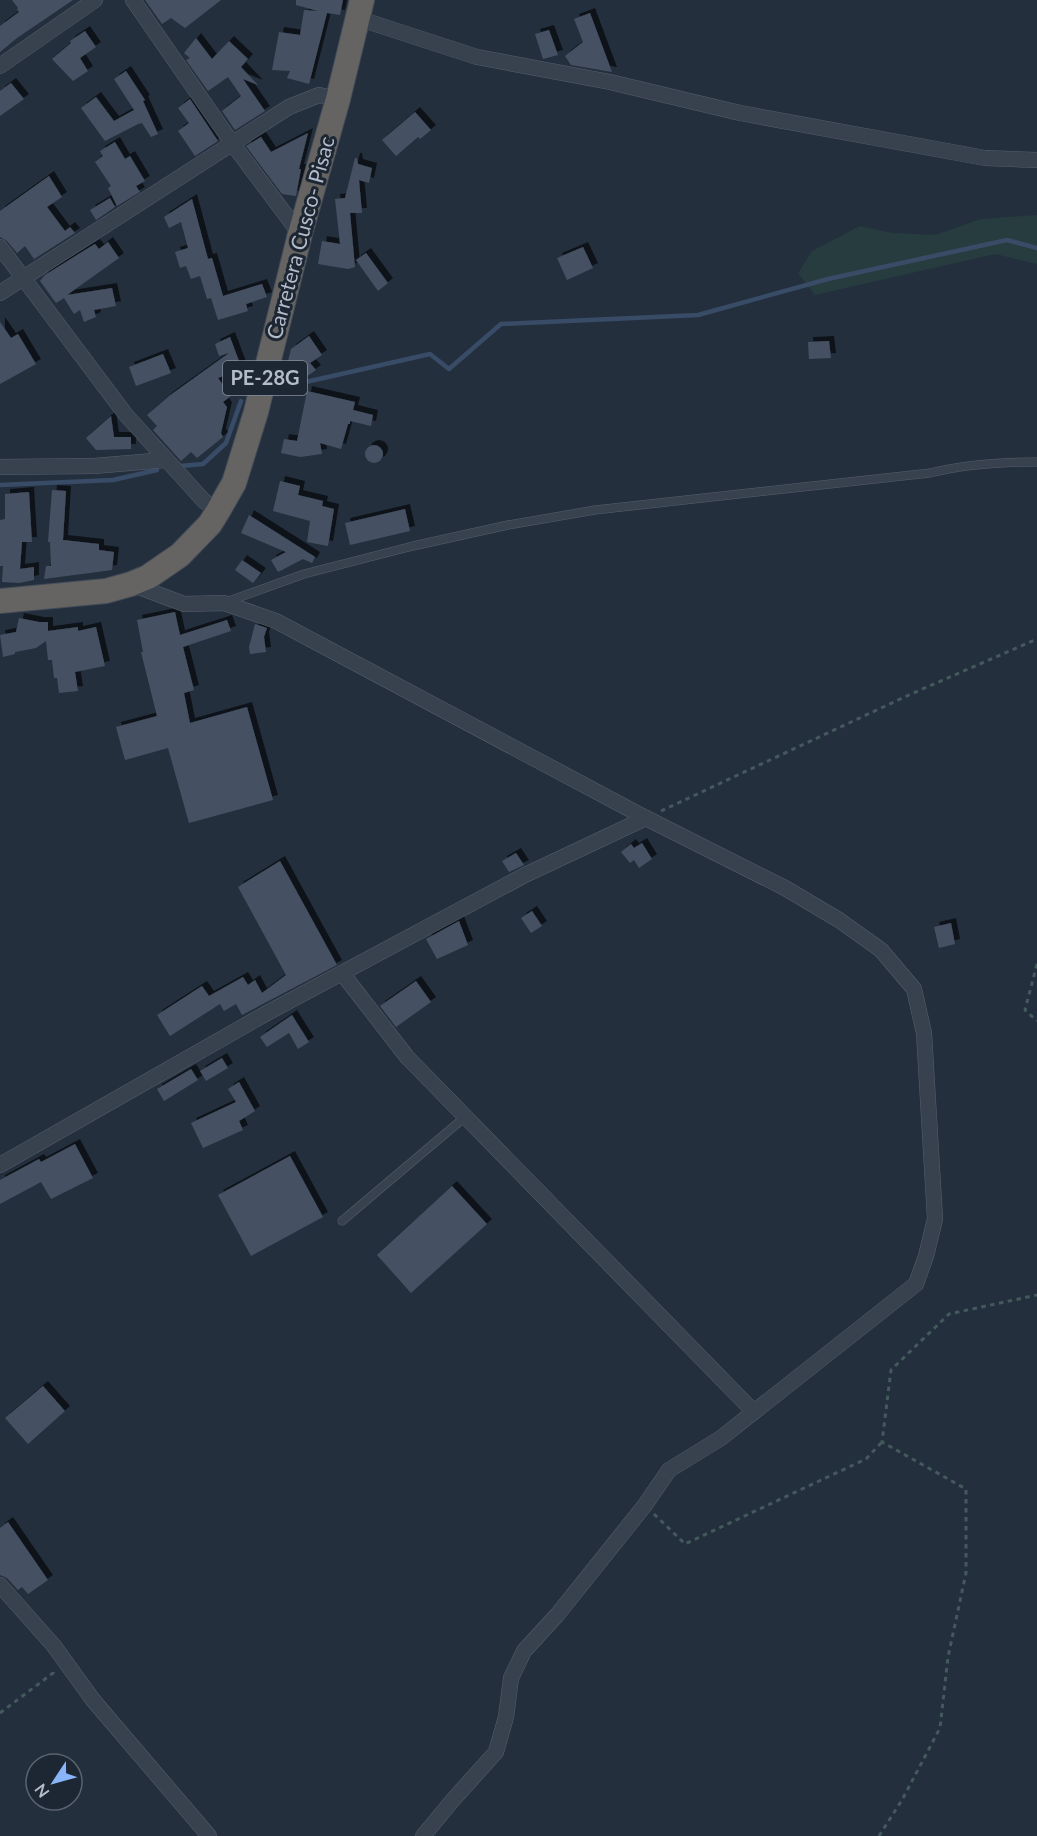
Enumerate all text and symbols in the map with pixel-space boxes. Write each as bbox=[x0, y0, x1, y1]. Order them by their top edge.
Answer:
street label: Carretera Cusco- Pisac bbox=[260, 133, 339, 342]
road number: PE-28G bbox=[223, 361, 307, 395]
north arrow bbox=[24, 1752, 84, 1812]
text: N bbox=[30, 1781, 53, 1802]

